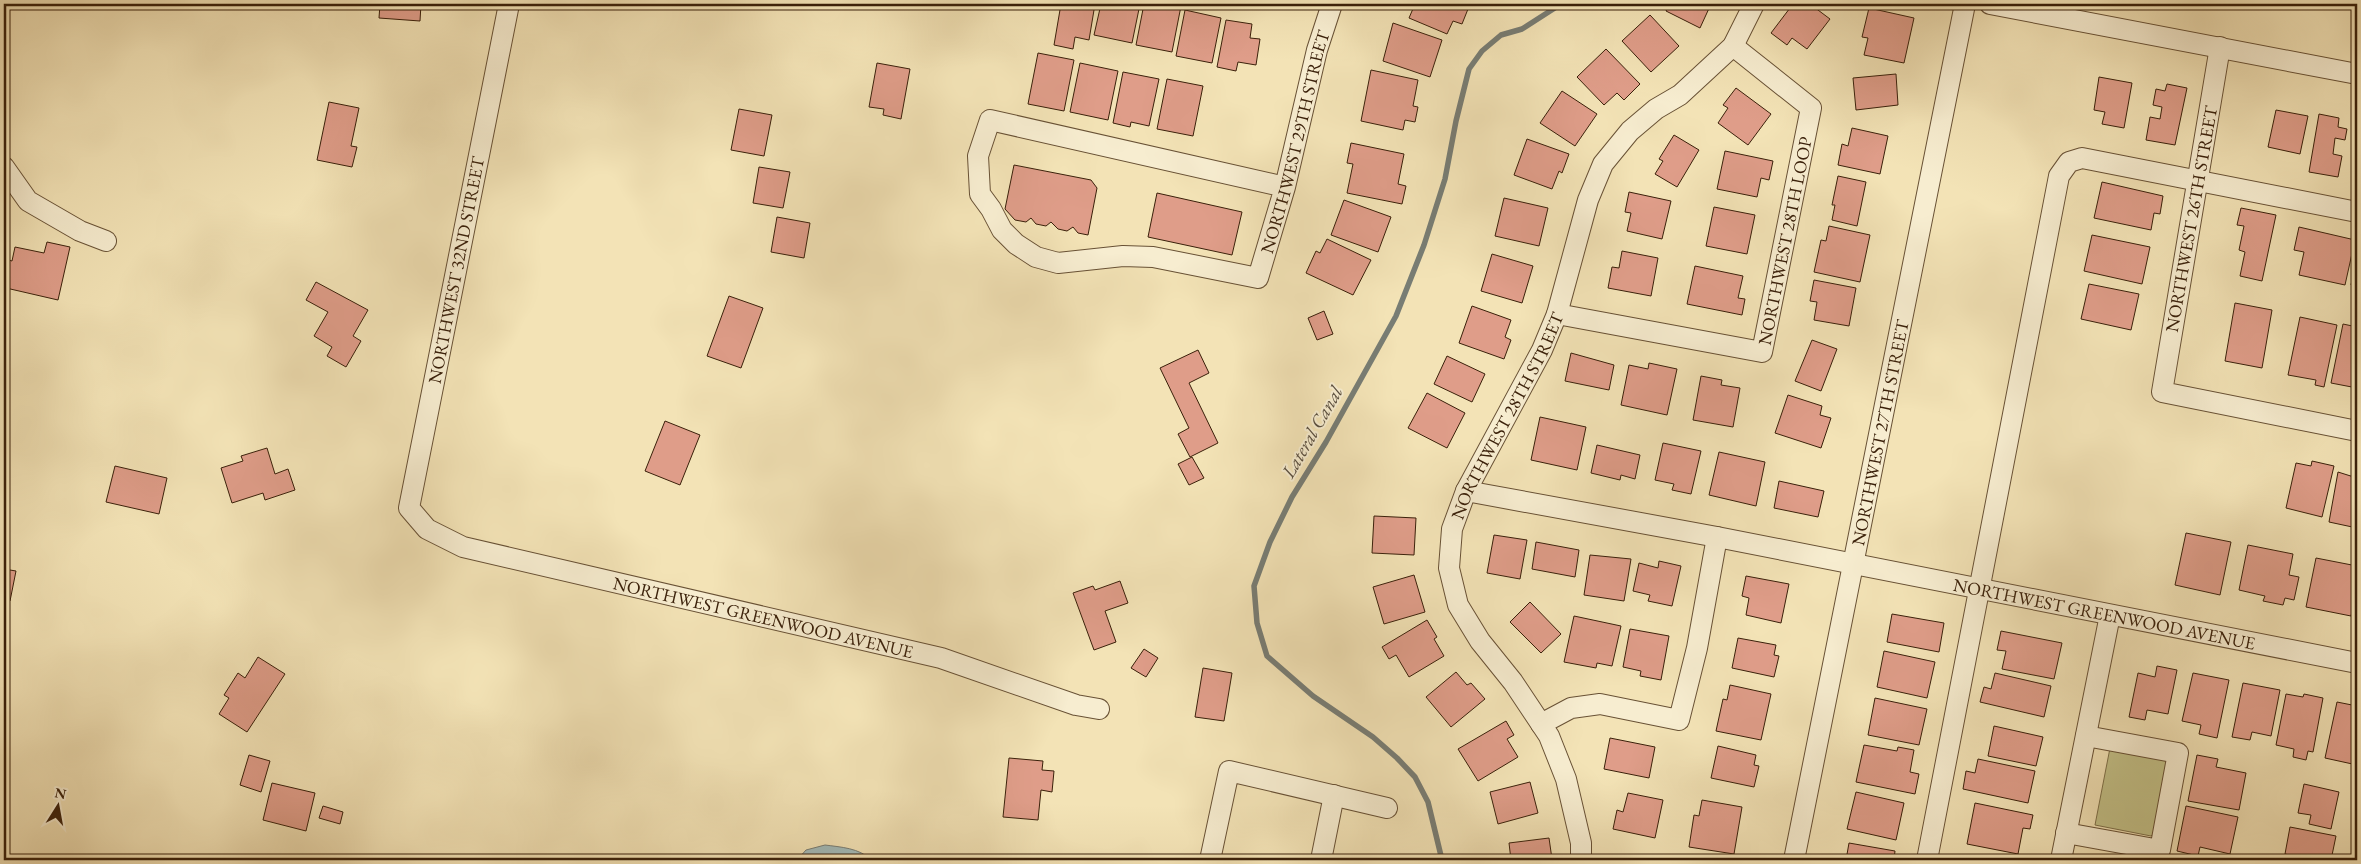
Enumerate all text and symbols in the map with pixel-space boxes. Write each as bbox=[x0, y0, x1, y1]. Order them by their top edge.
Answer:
street label: NORTHWEST 29TH STREET bbox=[1254, 26, 1335, 256]
street label: NORTHWEST 26TH STREET bbox=[2160, 103, 2222, 334]
street label: NORTHWEST 28TH LOOP bbox=[1752, 135, 1816, 347]
street label: NORTHWEST 32ND STREET bbox=[423, 154, 489, 385]
street label: NORTHWEST 28TH STREET bbox=[1445, 308, 1568, 522]
street label: NORTHWEST 27TH STREET bbox=[1846, 317, 1913, 547]
water label: Lateral Canal bbox=[1275, 381, 1349, 483]
street label: NORTHWEST GREENWOOD AVENUE bbox=[611, 571, 916, 663]
street label: NORTHWEST GREENWOOD AVENUE bbox=[1951, 572, 2257, 654]
north arrow bbox=[32, 782, 82, 832]
text: N bbox=[53, 783, 68, 803]

